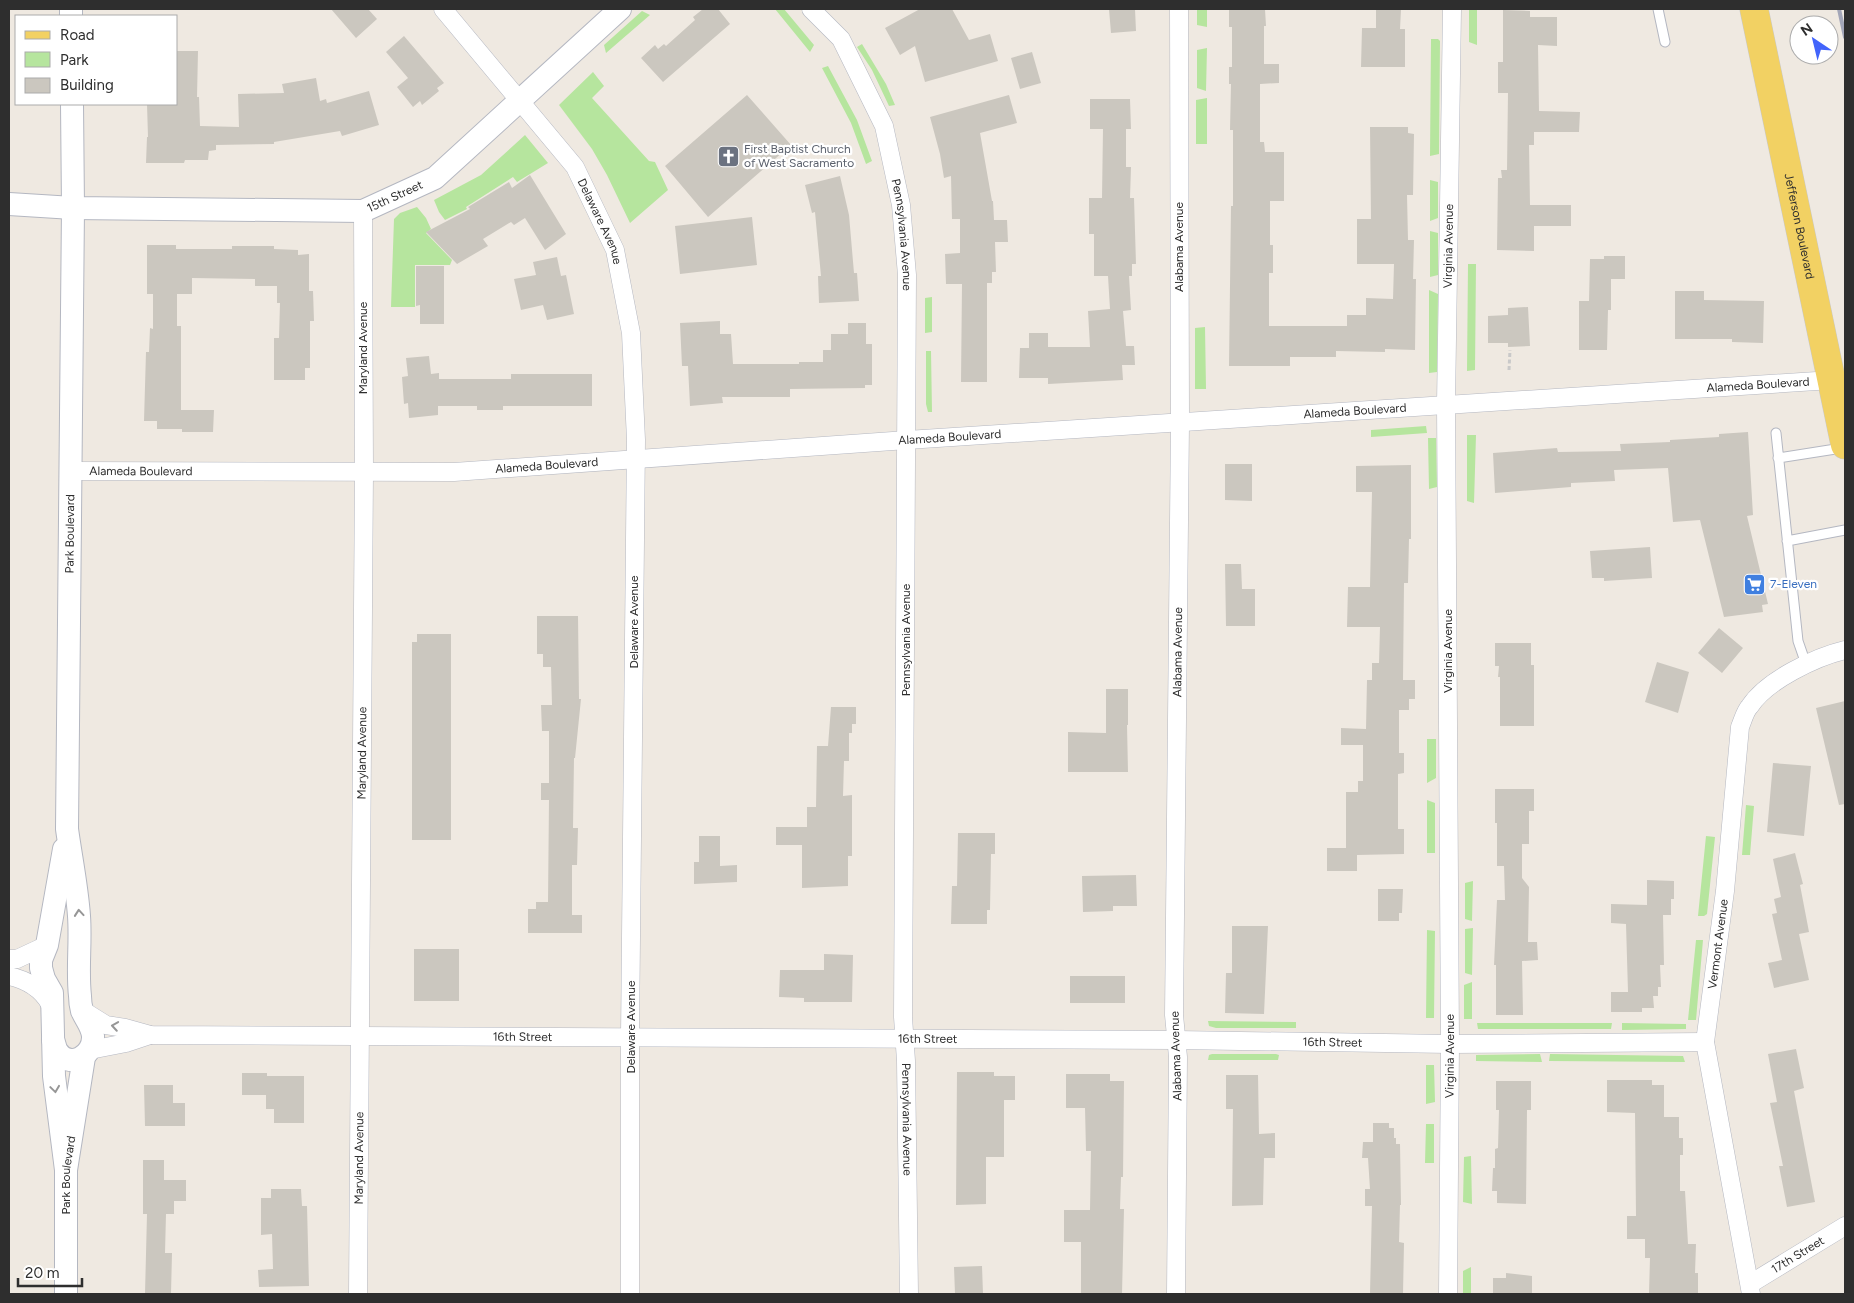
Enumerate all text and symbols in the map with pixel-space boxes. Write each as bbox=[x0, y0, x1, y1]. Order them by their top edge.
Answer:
legend bbox=[15, 15, 178, 105]
north arrow bbox=[1789, 15, 1839, 65]
text: N bbox=[1798, 20, 1816, 40]
text: Road bbox=[60, 26, 95, 44]
text: Park bbox=[60, 51, 89, 69]
text: Building bbox=[60, 76, 114, 94]
place label: First Baptist Church of West Sacramento bbox=[744, 142, 854, 170]
church icon: First Baptist Church of West Sacramento bbox=[716, 144, 740, 168]
street label: Jefferson Boulevard bbox=[1781, 172, 1817, 281]
street label: Delaware Avenue bbox=[575, 176, 625, 266]
street label: 15th Street bbox=[365, 177, 425, 215]
street label: Pennsylvania Avenue bbox=[889, 177, 914, 291]
street label: Alabama Avenue bbox=[1172, 202, 1186, 292]
street label: Virginia Avenue bbox=[1441, 203, 1456, 288]
street label: Maryland Avenue bbox=[356, 301, 370, 394]
street label: Alameda Boulevard bbox=[1706, 374, 1810, 395]
street label: Alameda Boulevard bbox=[1303, 401, 1407, 421]
street label: Alameda Boulevard bbox=[898, 427, 1002, 448]
street label: Alameda Boulevard bbox=[495, 455, 599, 476]
street label: Alameda Boulevard bbox=[89, 464, 193, 478]
street label: Park Boulevard bbox=[62, 494, 77, 573]
supermarket icon: 7-Eleven bbox=[1742, 572, 1766, 596]
street label: Delaware Avenue bbox=[627, 575, 641, 669]
place label: 7-Eleven bbox=[1770, 577, 1817, 591]
street label: Pennsylvania Avenue bbox=[899, 583, 913, 696]
street label: Alabama Avenue bbox=[1170, 607, 1185, 697]
street label: Virginia Avenue bbox=[1441, 608, 1455, 693]
street label: Maryland Avenue bbox=[355, 706, 369, 799]
street label: Vermont Avenue bbox=[1705, 898, 1731, 990]
one-way arrow bbox=[73, 909, 84, 917]
street label: Delaware Avenue bbox=[624, 980, 638, 1074]
street label: Alabama Avenue bbox=[1167, 1010, 1185, 1101]
street label: Virginia Avenue bbox=[1443, 1013, 1457, 1098]
one-way arrow bbox=[110, 1021, 118, 1032]
street label: 16th Street bbox=[493, 1030, 553, 1044]
street label: 16th Street bbox=[898, 1032, 958, 1046]
street label: 16th Street bbox=[1303, 1035, 1363, 1050]
street label: Pennsylvania Avenue bbox=[899, 1063, 914, 1176]
one-way arrow bbox=[50, 1085, 60, 1093]
street label: Maryland Avenue bbox=[352, 1111, 366, 1204]
street label: Park Boulevard bbox=[59, 1135, 78, 1215]
street label: 17th Street bbox=[1769, 1233, 1827, 1276]
scale bar bbox=[18, 1256, 81, 1288]
text: 20 m bbox=[25, 1264, 59, 1282]

